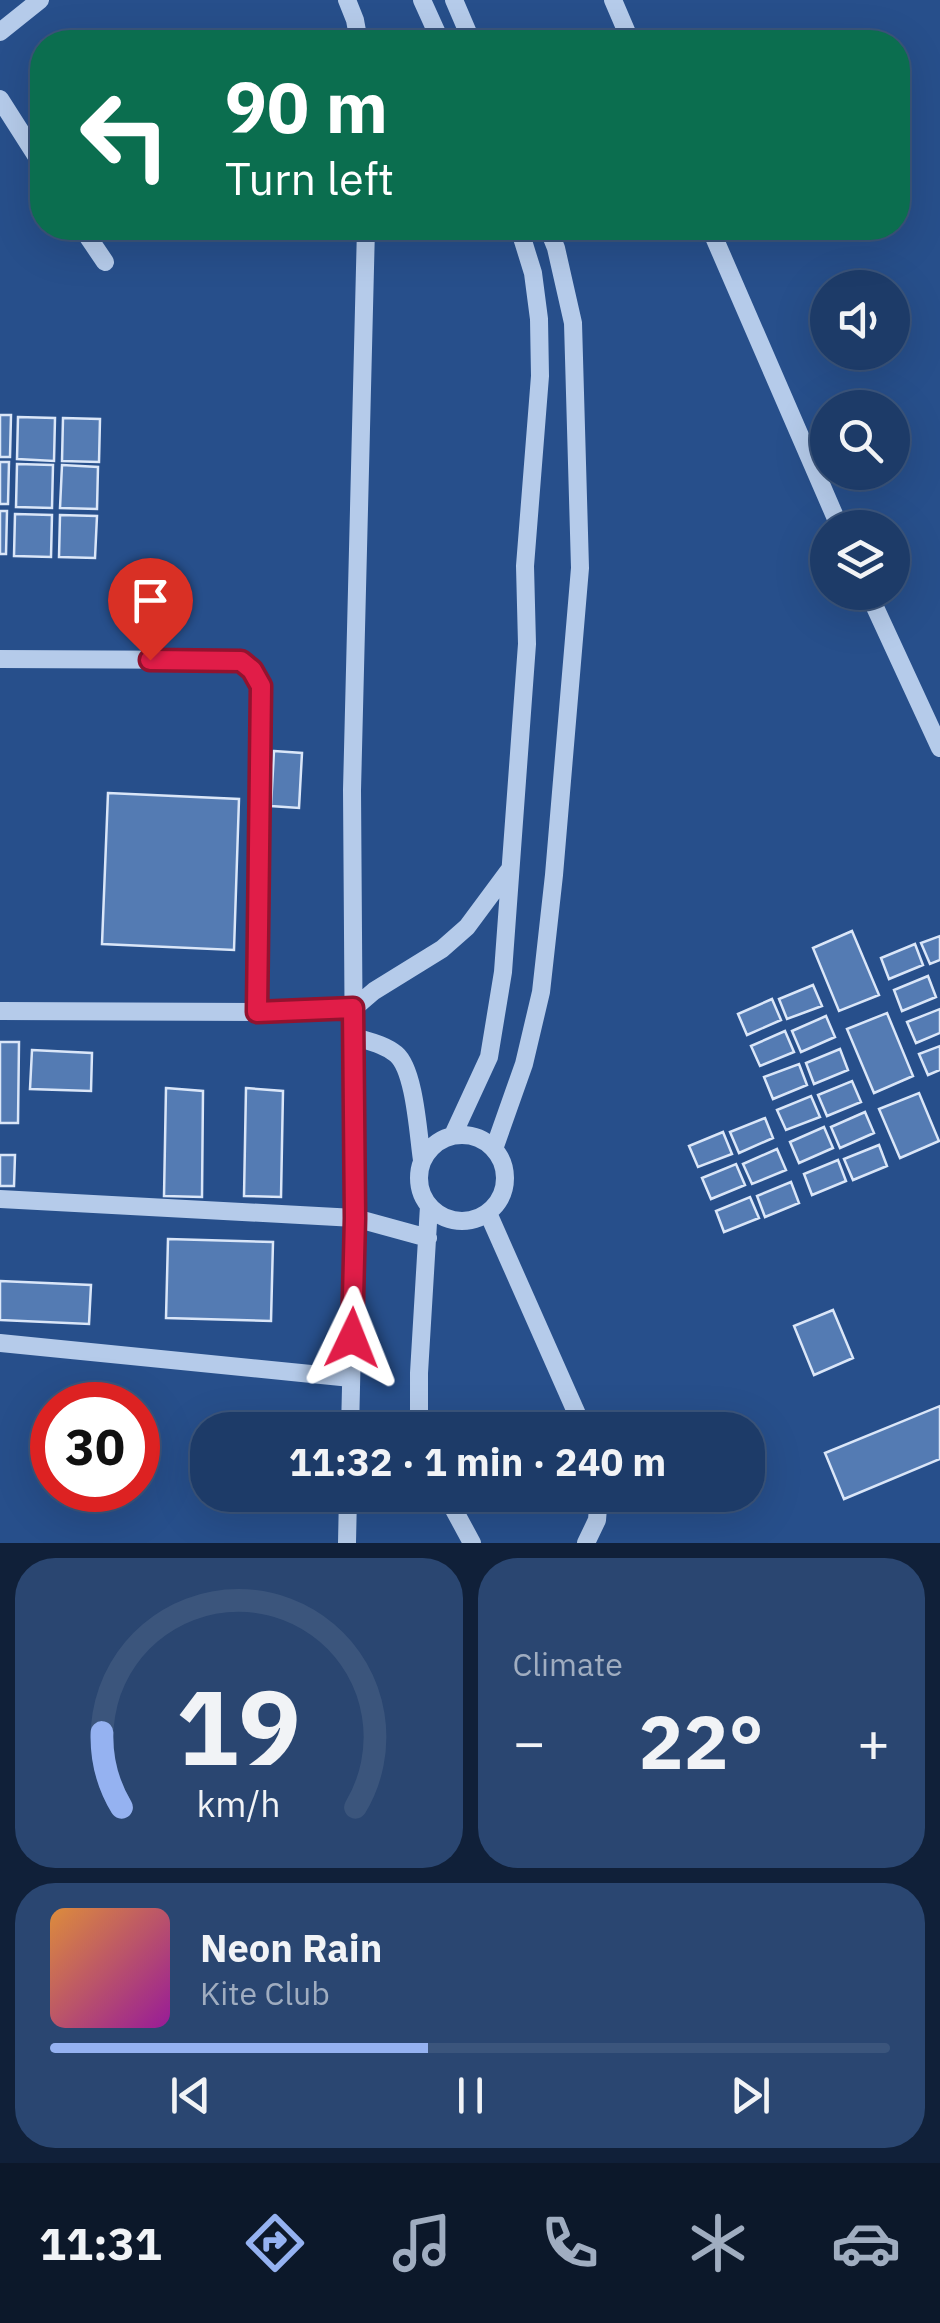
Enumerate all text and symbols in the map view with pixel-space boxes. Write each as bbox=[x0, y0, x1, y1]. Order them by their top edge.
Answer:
text: 90 m bbox=[225, 61, 388, 152]
icon: left bbox=[60, 70, 190, 200]
text: Turn left bbox=[225, 149, 394, 207]
map controls bbox=[810, 270, 910, 610]
button: sound bbox=[810, 270, 910, 370]
button: search bbox=[810, 390, 910, 490]
button: layers bbox=[810, 510, 910, 610]
pin bbox=[108, 558, 193, 661]
icon: arrive bbox=[123, 573, 178, 628]
position arrow bbox=[300, 1286, 404, 1390]
speed limit sign: 30 bbox=[30, 1382, 160, 1512]
text: 11:32 · 1 min · 240 m bbox=[289, 1437, 666, 1486]
text: Climate bbox=[513, 1643, 623, 1685]
text: 19 bbox=[176, 1658, 301, 1794]
text: 22° bbox=[639, 1692, 764, 1790]
text: − bbox=[513, 1706, 546, 1777]
text: + bbox=[857, 1706, 890, 1777]
text: km/h bbox=[197, 1780, 281, 1827]
text: Neon Rain bbox=[200, 1923, 382, 1972]
text: Kite Club bbox=[200, 1972, 330, 2014]
icon: previous bbox=[163, 2068, 218, 2123]
icon: pause bbox=[443, 2068, 498, 2123]
icon: next bbox=[723, 2068, 778, 2123]
icon: directions bbox=[240, 2208, 310, 2278]
icon: music bbox=[387, 2208, 457, 2278]
icon: phone bbox=[535, 2208, 605, 2278]
icon: climate bbox=[683, 2208, 753, 2278]
icon: car bbox=[831, 2208, 901, 2278]
text: 11:31 bbox=[39, 2214, 162, 2272]

